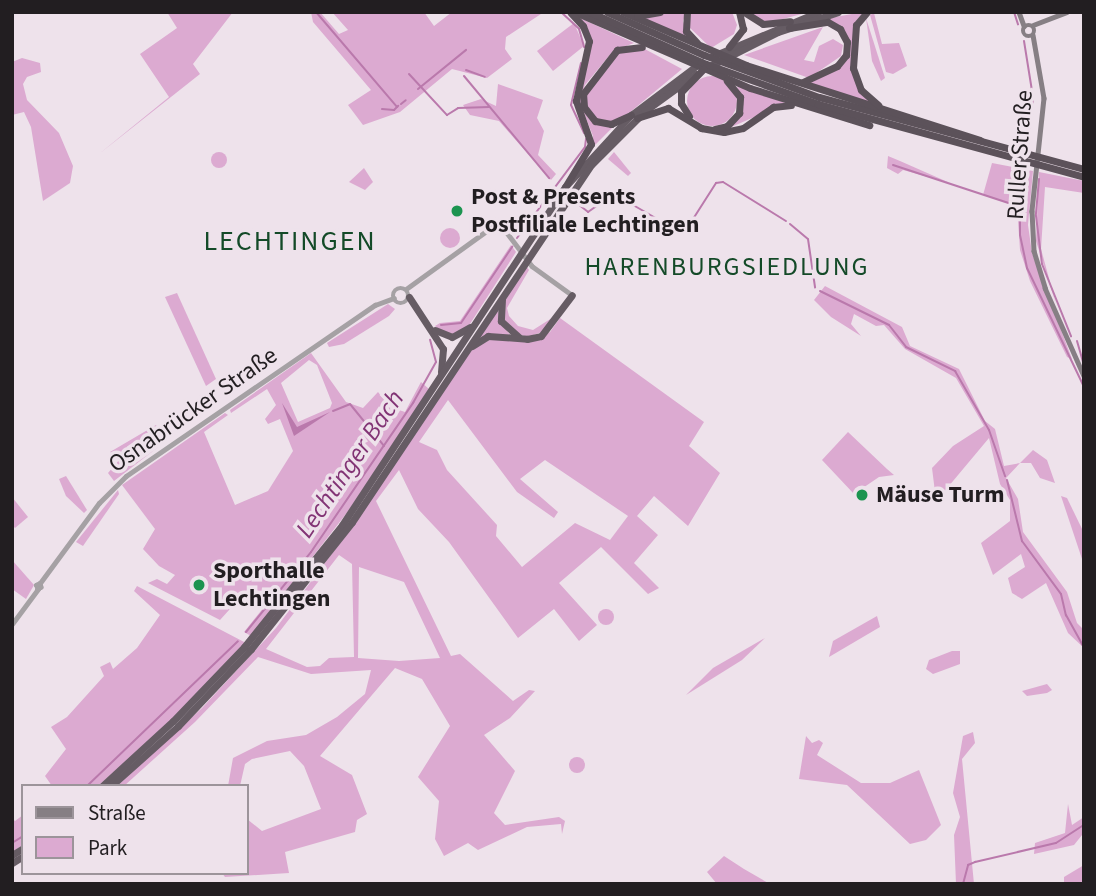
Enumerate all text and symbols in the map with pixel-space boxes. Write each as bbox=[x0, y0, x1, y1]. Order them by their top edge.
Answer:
street label: Ruller Straße bbox=[1001, 89, 1039, 221]
place label: Post & Presents Postfiliale Lechtingen bbox=[471, 183, 700, 239]
marker: Post & Presents Postfiliale Lechtingen bbox=[449, 203, 465, 219]
district label: LECHTINGEN bbox=[205, 224, 375, 258]
district label: HARENBURGSIEDLUNG bbox=[587, 251, 867, 283]
street label: Osnabrücker Straße bbox=[103, 341, 283, 479]
water label: Lechtinger Bach bbox=[289, 384, 411, 544]
place label: Mäuse Turm bbox=[876, 481, 1005, 509]
marker: Mäuse Turm bbox=[854, 487, 870, 503]
place label: Sporthalle Lechtingen bbox=[213, 557, 331, 613]
marker: Sporthalle Lechtingen bbox=[191, 577, 207, 593]
legend bbox=[21, 784, 248, 875]
text: Straße bbox=[88, 798, 146, 828]
text: Park bbox=[88, 833, 127, 863]

